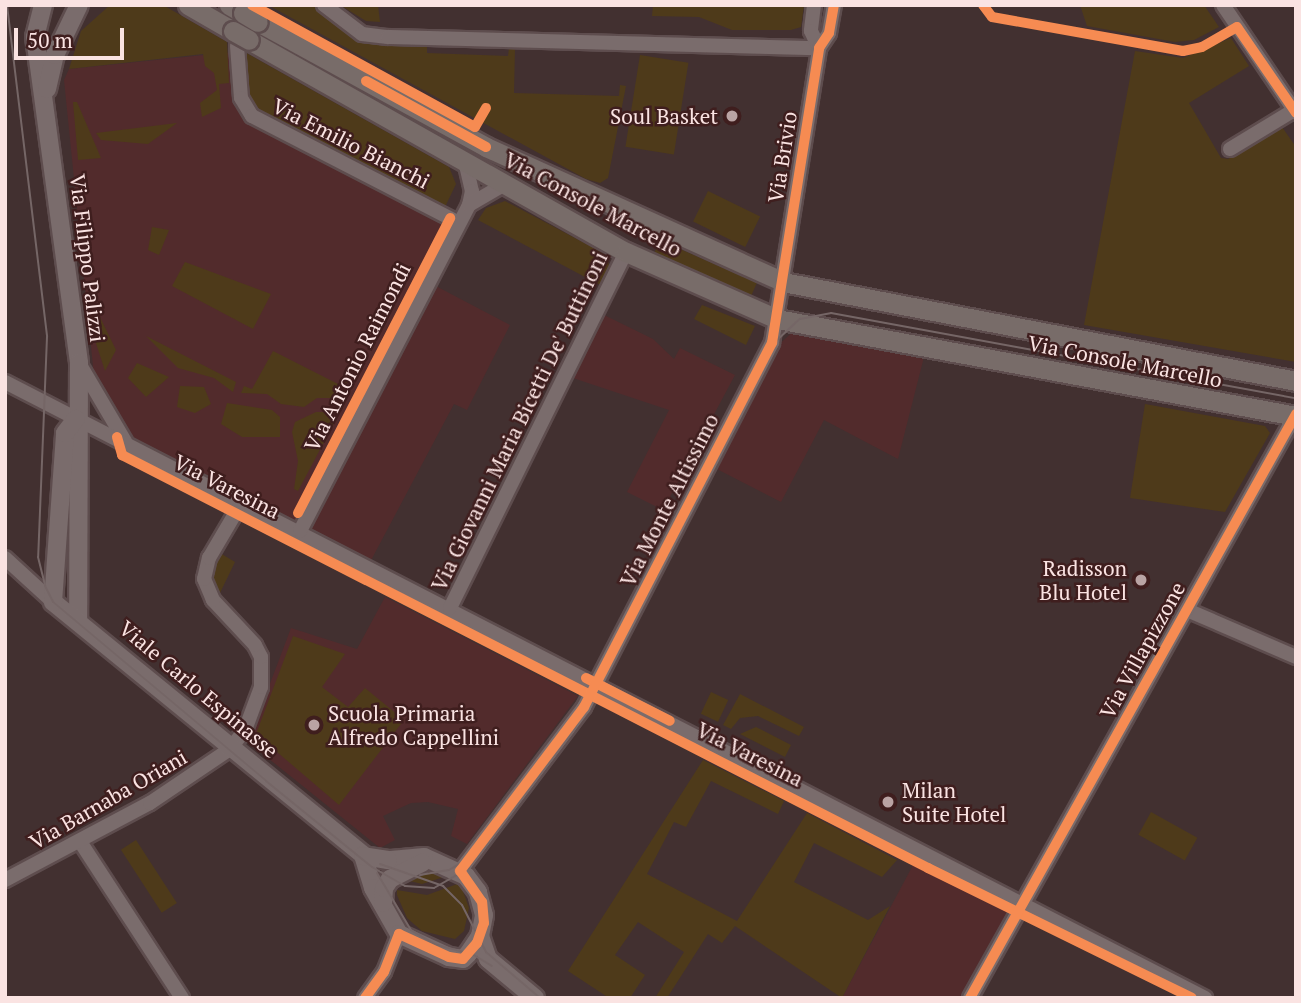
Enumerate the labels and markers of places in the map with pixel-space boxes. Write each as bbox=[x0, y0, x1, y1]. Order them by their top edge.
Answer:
place label: Soul Basket bbox=[610, 103, 718, 129]
marker: Soul Basket bbox=[724, 108, 740, 124]
place label: Radisson Blu Hotel bbox=[1039, 555, 1127, 605]
marker: Radisson Blu Hotel bbox=[1133, 572, 1149, 588]
place label: Scuola Primaria Alfredo Cappellini bbox=[328, 700, 499, 750]
marker: Scuola Primaria Alfredo Cappellini bbox=[306, 717, 322, 733]
place label: Milan Suite Hotel bbox=[902, 777, 1006, 827]
marker: Milan Suite Hotel bbox=[880, 794, 896, 810]

